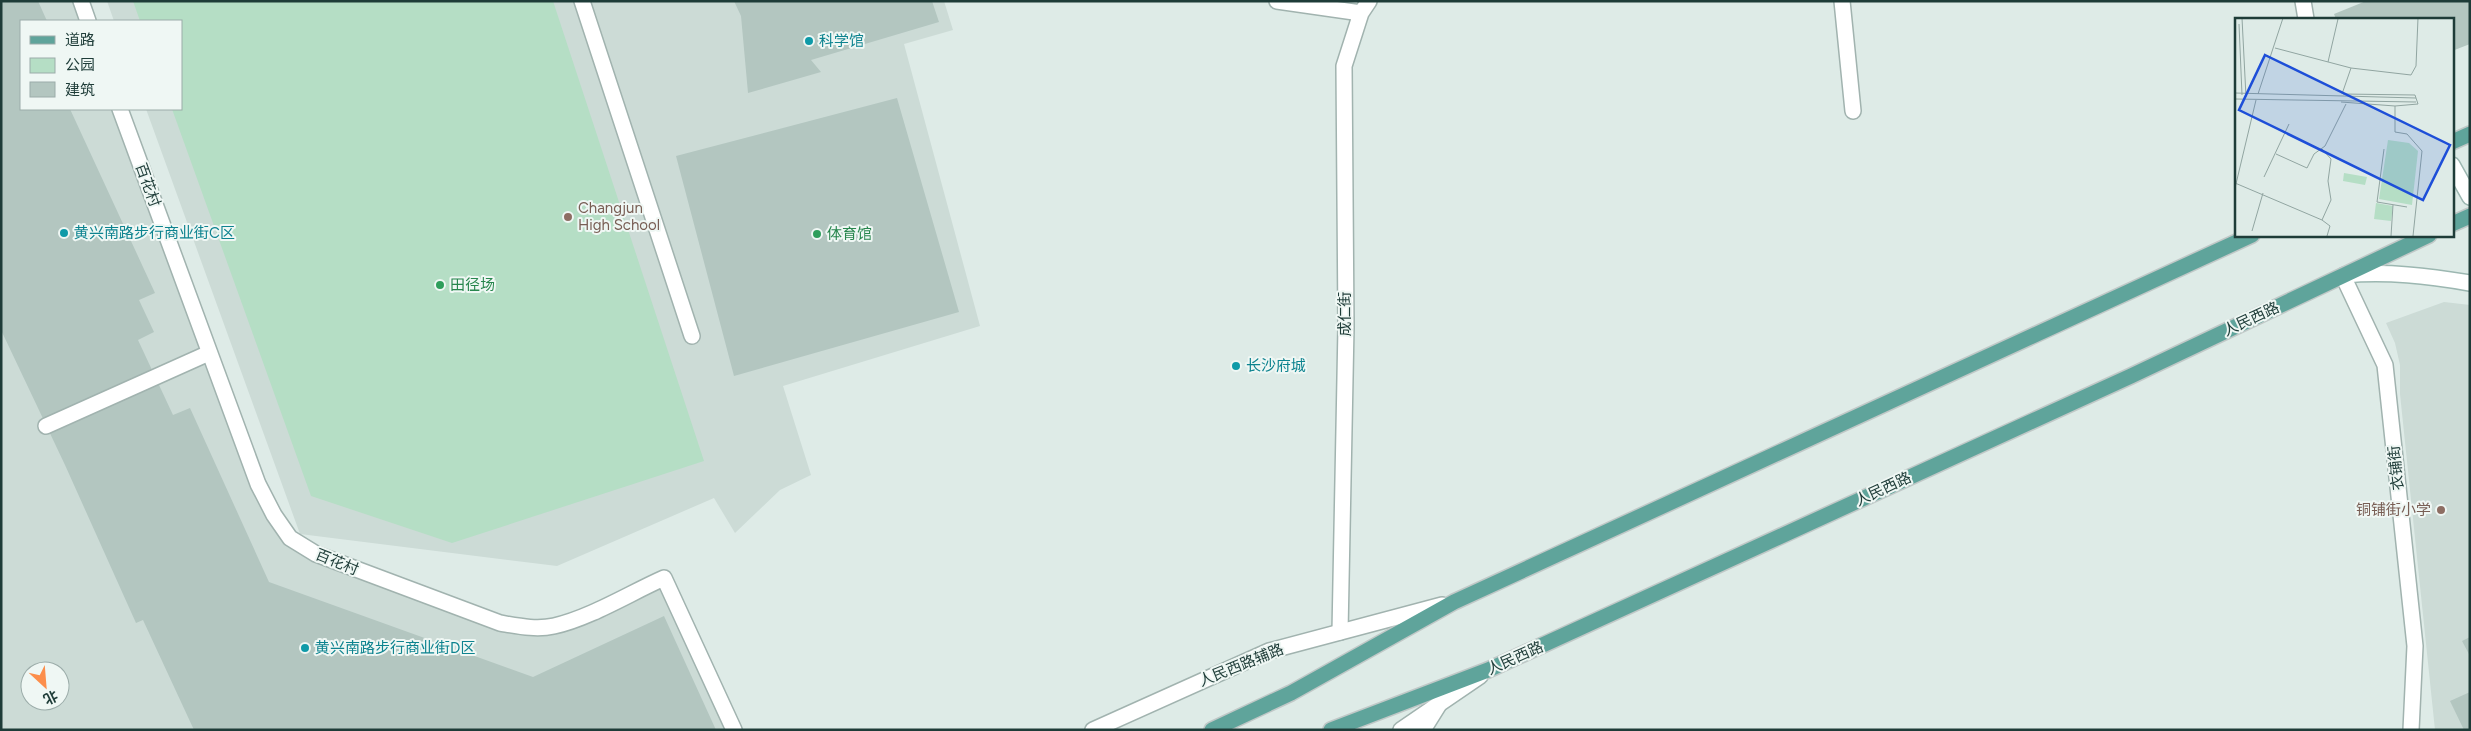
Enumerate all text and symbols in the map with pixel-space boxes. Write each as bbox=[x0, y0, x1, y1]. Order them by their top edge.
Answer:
inset map bbox=[2235, 18, 2454, 236]
legend bbox=[20, 20, 182, 110]
text: 道路 bbox=[65, 31, 95, 49]
place label: 科学馆 bbox=[819, 32, 864, 50]
marker: 科学馆 bbox=[803, 35, 815, 47]
text: 公园 bbox=[65, 56, 95, 74]
text: 建筑 bbox=[65, 81, 95, 99]
street label: 百花村 bbox=[132, 161, 164, 209]
place label: Changjun High School bbox=[578, 199, 660, 234]
marker: Changjun High School bbox=[562, 211, 574, 223]
place label: 黄兴南路步行商业街C区 bbox=[74, 224, 235, 242]
place label: 体育馆 bbox=[827, 225, 872, 243]
marker: 黄兴南路步行商业街C区 bbox=[58, 227, 70, 239]
marker: 体育馆 bbox=[811, 228, 823, 240]
place label: 田径场 bbox=[450, 276, 495, 294]
marker: 田径场 bbox=[434, 279, 446, 291]
street label: 成仁街 bbox=[1336, 291, 1354, 337]
street label: 人民西路 bbox=[2220, 298, 2282, 340]
place label: 长沙府城 bbox=[1246, 357, 1306, 375]
marker: 长沙府城 bbox=[1230, 360, 1242, 372]
street label: 衣铺街 bbox=[2385, 445, 2407, 491]
street label: 人民西路 bbox=[1852, 468, 1914, 510]
place label: 铜铺街小学 bbox=[2356, 501, 2431, 519]
marker: 铜铺街小学 bbox=[2435, 504, 2447, 516]
street label: 百花村 bbox=[313, 545, 361, 579]
street label: 人民西路 bbox=[1484, 638, 1546, 678]
place label: 黄兴南路步行商业街D区 bbox=[315, 639, 475, 657]
street label: 人民西路辅路 bbox=[1196, 640, 1286, 690]
marker: 黄兴南路步行商业街D区 bbox=[299, 642, 311, 654]
north arrow bbox=[20, 661, 70, 711]
text: 北 bbox=[40, 687, 60, 708]

